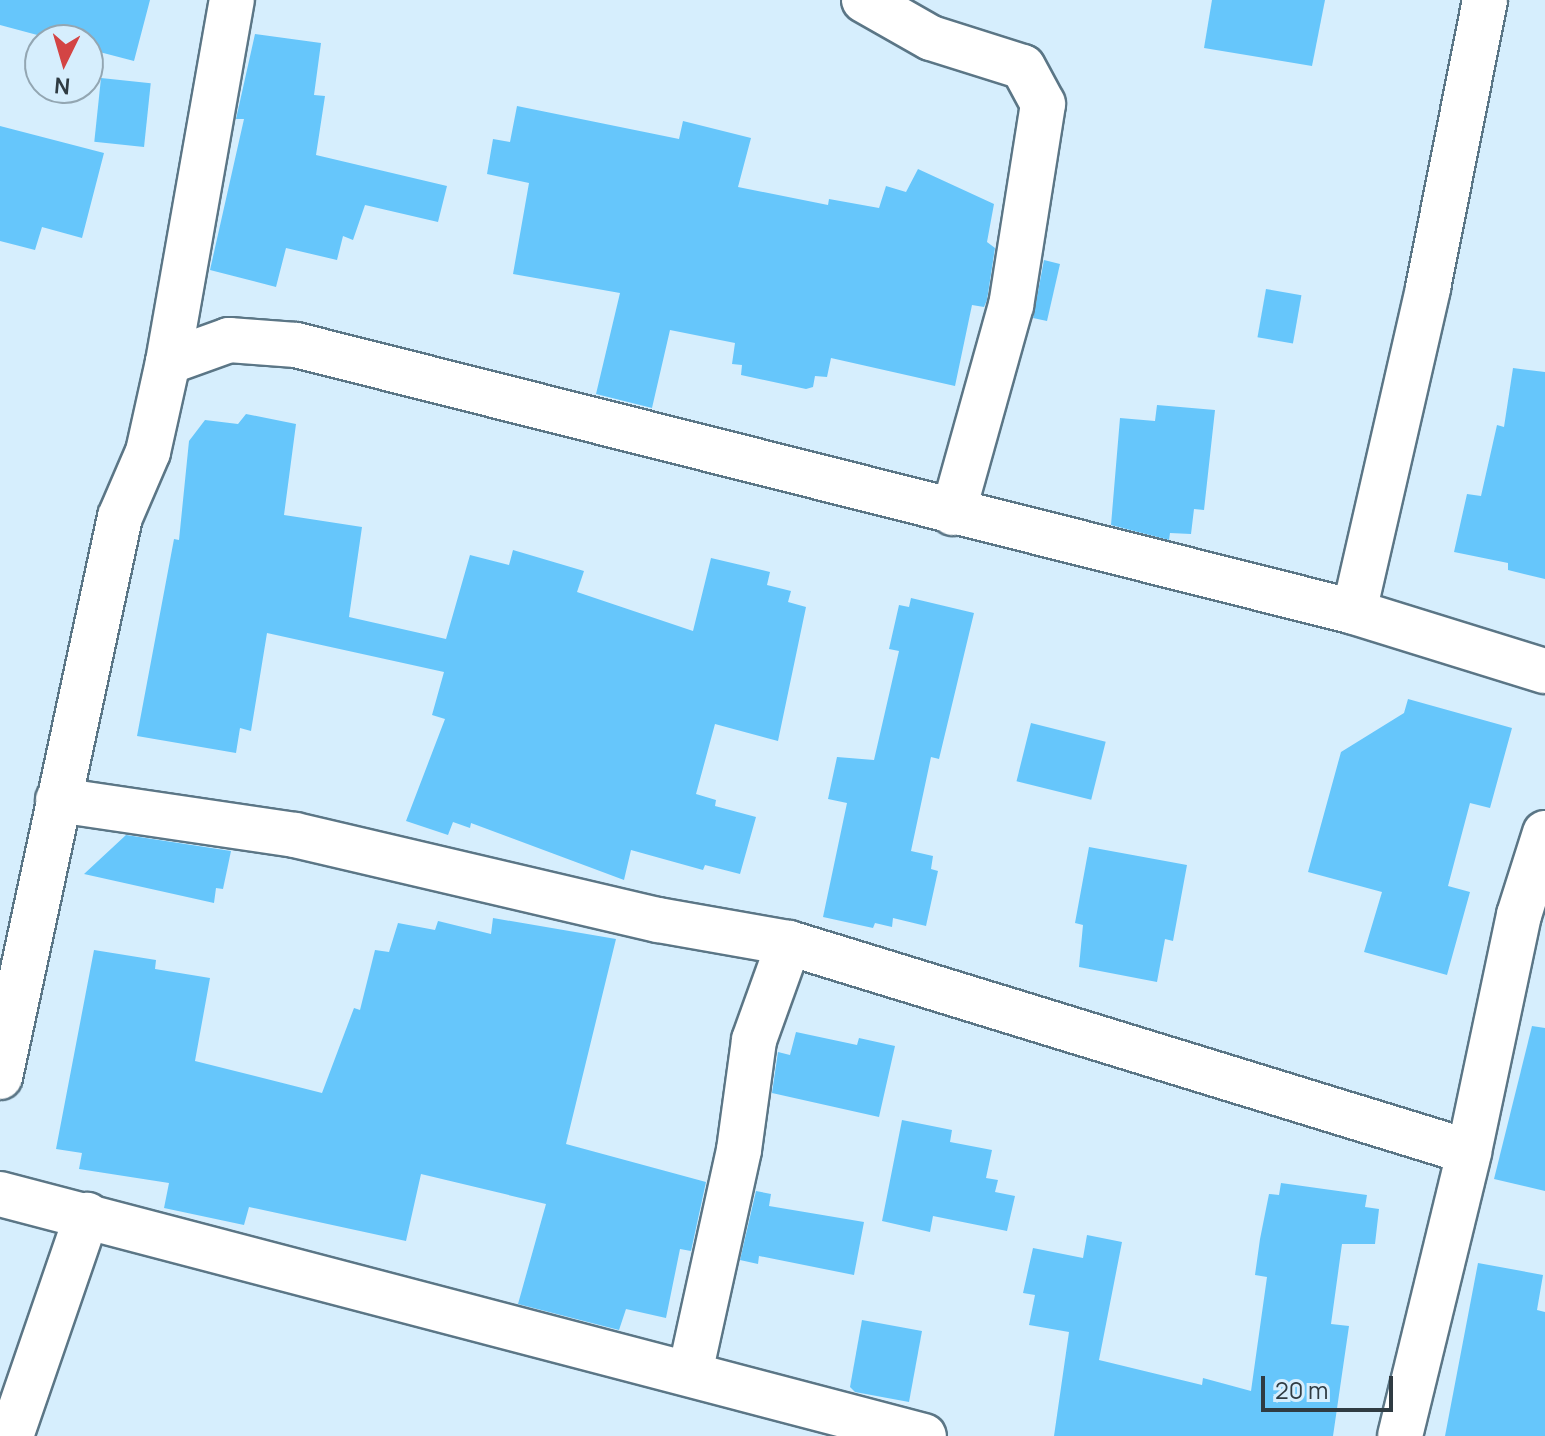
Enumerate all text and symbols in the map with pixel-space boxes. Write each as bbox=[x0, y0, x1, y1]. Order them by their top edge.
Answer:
north arrow bbox=[24, 24, 104, 104]
text: N bbox=[53, 70, 71, 102]
scale bar bbox=[1265, 1360, 1397, 1410]
text: 20 m bbox=[1275, 1373, 1328, 1406]

